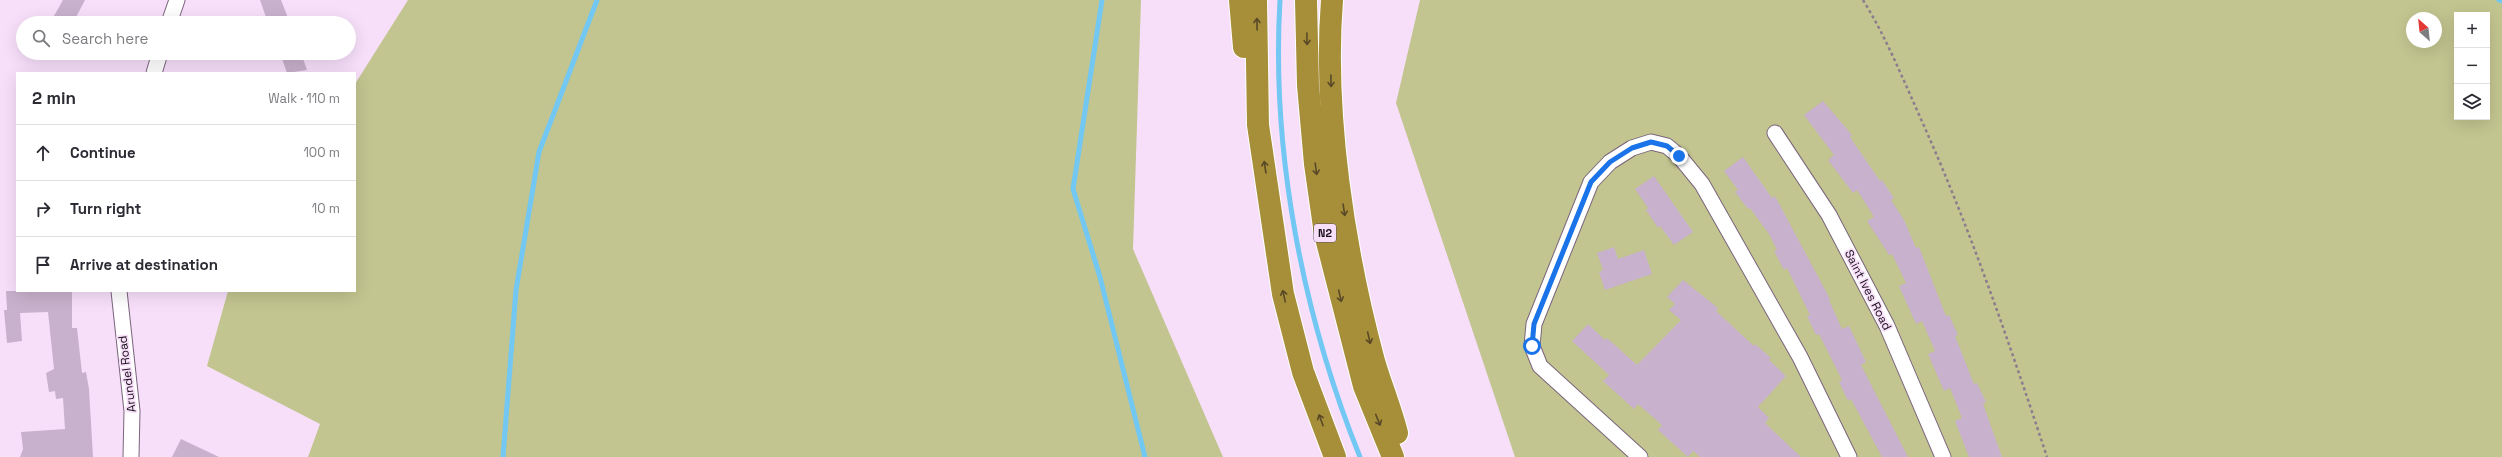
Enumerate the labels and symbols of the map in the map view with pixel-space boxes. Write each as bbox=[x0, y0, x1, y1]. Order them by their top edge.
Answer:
north arrow bbox=[2406, 12, 2442, 48]
one-way arrow bbox=[1253, 18, 1260, 31]
one-way arrow bbox=[1303, 32, 1311, 45]
one-way arrow bbox=[1328, 74, 1335, 87]
route end bbox=[1670, 147, 1688, 165]
one-way arrow bbox=[1261, 161, 1269, 174]
one-way arrow bbox=[1312, 162, 1320, 175]
one-way arrow bbox=[1340, 203, 1348, 216]
road number: N2 bbox=[1314, 224, 1336, 242]
street label: Saint Ives Road bbox=[1841, 247, 1895, 333]
one-way arrow bbox=[1337, 289, 1344, 302]
one-way arrow bbox=[1280, 290, 1288, 303]
one-way arrow bbox=[1366, 331, 1373, 344]
street label: Arundel Road bbox=[114, 335, 140, 413]
route start bbox=[1523, 337, 1541, 355]
one-way arrow bbox=[1375, 414, 1382, 426]
one-way arrow bbox=[1317, 415, 1325, 427]

